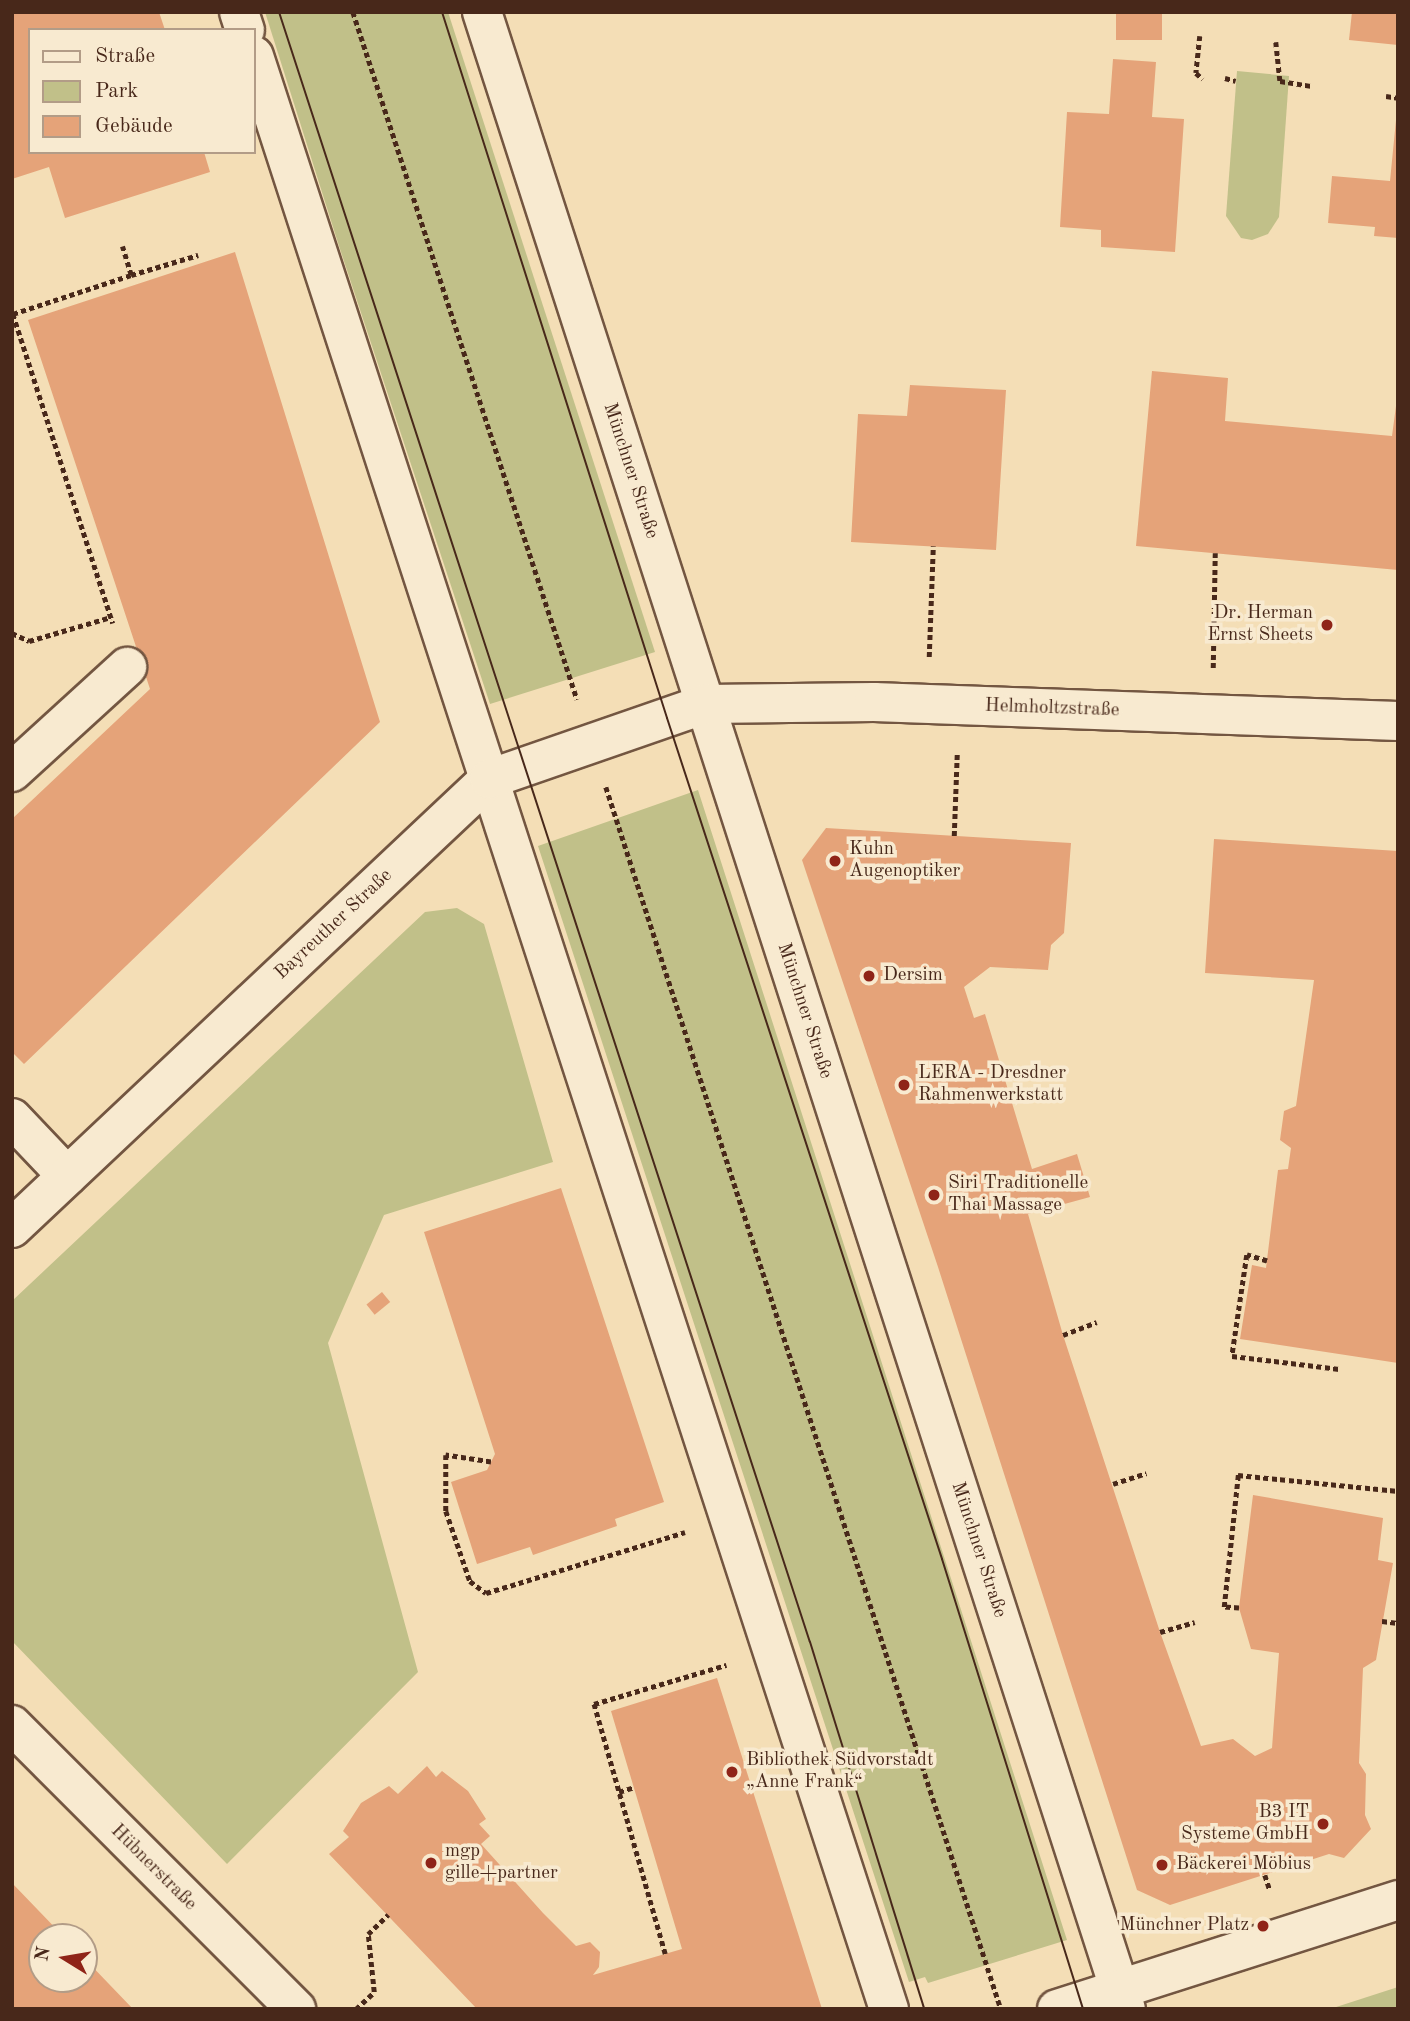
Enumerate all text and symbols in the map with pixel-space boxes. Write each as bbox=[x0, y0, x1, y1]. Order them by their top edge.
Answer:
legend bbox=[28, 28, 256, 154]
text: Straße bbox=[95, 46, 155, 67]
text: Park bbox=[95, 81, 138, 102]
text: Gebäude bbox=[95, 116, 173, 137]
street label: Münchner Straße bbox=[597, 400, 663, 542]
place label: Dr. Herman Ernst Sheets bbox=[1207, 603, 1313, 647]
marker: Dr. Herman Ernst Sheets bbox=[1319, 617, 1335, 633]
street label: Helmholtzstraße bbox=[984, 695, 1120, 723]
place label: Kuhn Augenoptiker bbox=[849, 839, 960, 883]
marker: Kuhn Augenoptiker bbox=[827, 853, 843, 869]
street label: Bayreuther Straße bbox=[271, 865, 397, 985]
street label: Münchner Straße bbox=[771, 940, 837, 1082]
place label: Dersim bbox=[883, 965, 943, 987]
marker: Dersim bbox=[861, 968, 877, 984]
place label: LERA - Dresdner Rahmenwerkstatt bbox=[918, 1063, 1066, 1107]
marker: LERA - Dresdner Rahmenwerkstatt bbox=[896, 1077, 912, 1093]
place label: Siri Traditionelle Thai Massage bbox=[948, 1173, 1088, 1217]
marker: Siri Traditionelle Thai Massage bbox=[926, 1187, 942, 1203]
street label: Münchner Straße bbox=[945, 1479, 1011, 1621]
place label: Bibliothek Südvorstadt „Anne Frank“ bbox=[746, 1750, 934, 1794]
marker: Bibliothek Südvorstadt „Anne Frank“ bbox=[724, 1764, 740, 1780]
place label: B3 IT Systeme GmbH bbox=[1181, 1802, 1309, 1846]
marker: B3 IT Systeme GmbH bbox=[1315, 1816, 1331, 1832]
street label: Hübnerstraße bbox=[105, 1820, 201, 1916]
place label: mgp gille+partner bbox=[445, 1841, 558, 1885]
place label: Bäckerei Möbius bbox=[1176, 1854, 1311, 1876]
marker: mgp gille+partner bbox=[423, 1855, 439, 1871]
marker: Bäckerei Möbius bbox=[1154, 1857, 1170, 1873]
place label: Münchner Platz bbox=[1119, 1915, 1249, 1937]
marker: Münchner Platz bbox=[1255, 1918, 1271, 1934]
north arrow bbox=[28, 1923, 98, 1993]
text: N bbox=[33, 1945, 55, 1963]

